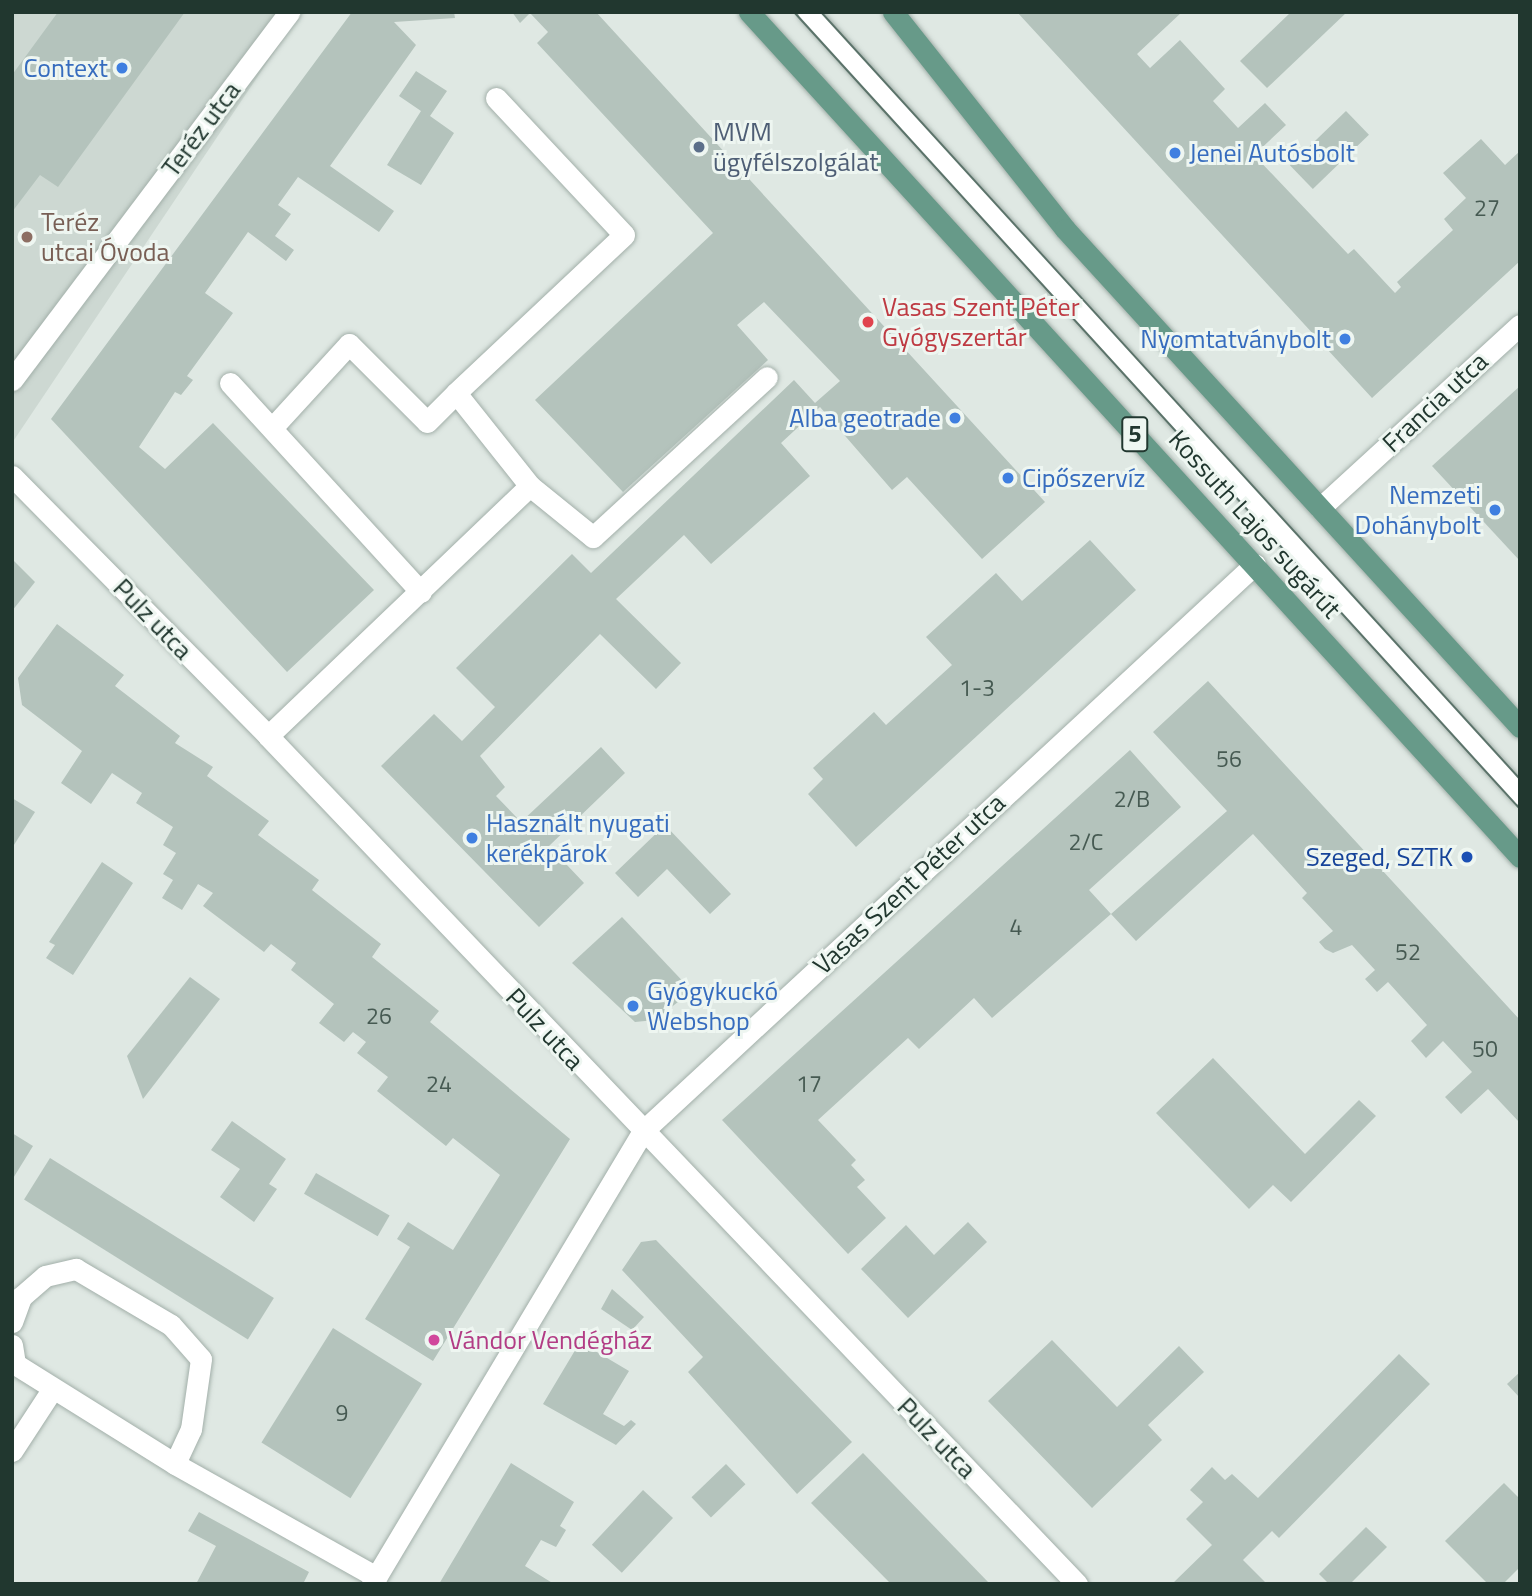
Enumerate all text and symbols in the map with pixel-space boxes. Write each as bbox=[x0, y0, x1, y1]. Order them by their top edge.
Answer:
place label: Context bbox=[23, 52, 108, 84]
marker: Context bbox=[114, 60, 130, 76]
street label: Teréz utca bbox=[155, 75, 247, 183]
place label: MVM ügyfélszolgálat bbox=[713, 116, 878, 178]
place label: Jenei Autósbolt bbox=[1189, 137, 1355, 169]
marker: MVM ügyfélszolgálat bbox=[691, 139, 707, 155]
marker: Jenei Autósbolt bbox=[1167, 145, 1183, 161]
house number: 27 bbox=[1474, 194, 1500, 222]
place label: Teréz utcai Óvoda bbox=[41, 206, 170, 268]
marker: Teréz utcai Óvoda bbox=[19, 229, 35, 245]
place label: Vasas Szent Péter Gyógyszertár bbox=[882, 291, 1080, 352]
marker: Vasas Szent Péter Gyógyszertár bbox=[860, 314, 876, 330]
place label: Nyomtatványbolt bbox=[1140, 323, 1331, 355]
marker: Nyomtatványbolt bbox=[1337, 331, 1353, 347]
street label: Francia utca bbox=[1376, 346, 1494, 458]
place label: Alba geotrade bbox=[789, 402, 941, 434]
marker: Alba geotrade bbox=[947, 410, 963, 426]
road number: 5 bbox=[1121, 414, 1149, 454]
street label: Kossuth Lajos sugárút bbox=[1162, 424, 1348, 624]
place label: Cipőszervíz bbox=[1022, 462, 1145, 494]
marker: Cipőszervíz bbox=[1000, 470, 1016, 486]
place label: Nemzeti Dohánybolt bbox=[1355, 479, 1481, 540]
marker: Nemzeti Dohánybolt bbox=[1487, 502, 1503, 518]
street label: Pulz utca bbox=[107, 572, 199, 666]
house number: 1-3 bbox=[959, 674, 995, 702]
house number: 56 bbox=[1216, 745, 1242, 773]
house number: 2/B bbox=[1114, 785, 1150, 813]
street label: Vasas Szent Péter utca bbox=[807, 787, 1011, 981]
place label: Használt nyugati kerékpárok bbox=[486, 807, 670, 868]
house number: 2/C bbox=[1069, 828, 1103, 856]
marker: Használt nyugati kerékpárok bbox=[464, 830, 480, 846]
place label: Szeged, SZTK bbox=[1306, 841, 1453, 873]
marker: Szeged, SZTK bbox=[1459, 849, 1475, 865]
house number: 4 bbox=[1010, 913, 1022, 941]
house number: 52 bbox=[1395, 938, 1421, 966]
place label: Gyógykuckó Webshop bbox=[647, 975, 778, 1036]
street label: Pulz utca bbox=[499, 982, 591, 1076]
marker: Gyógykuckó Webshop bbox=[625, 998, 641, 1014]
house number: 26 bbox=[366, 1002, 392, 1030]
house number: 50 bbox=[1472, 1035, 1498, 1063]
house number: 24 bbox=[426, 1070, 452, 1098]
house number: 17 bbox=[796, 1070, 822, 1098]
place label: Vándor Vendégház bbox=[448, 1324, 652, 1356]
marker: Vándor Vendégház bbox=[426, 1332, 442, 1348]
street label: Pulz utca bbox=[891, 1391, 983, 1485]
house number: 9 bbox=[336, 1399, 348, 1427]

